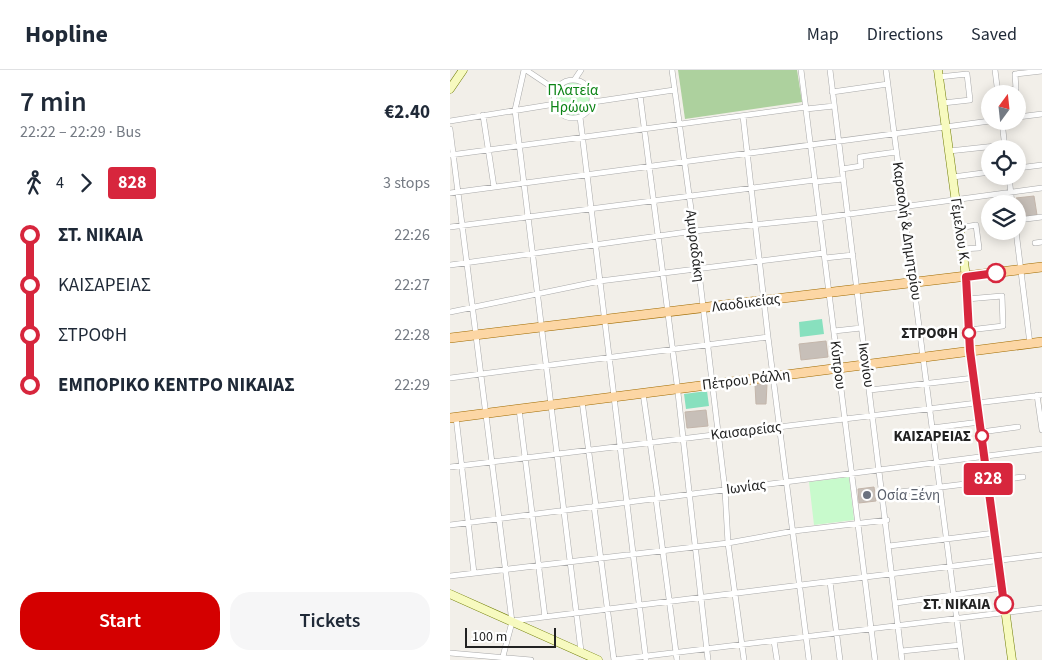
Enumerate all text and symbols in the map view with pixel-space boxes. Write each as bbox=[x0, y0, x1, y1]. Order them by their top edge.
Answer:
text: Hopline bbox=[25, 17, 108, 52]
text: Map bbox=[807, 22, 839, 47]
text: Directions bbox=[867, 22, 943, 47]
text: Saved bbox=[971, 22, 1017, 47]
park label: Πλατεία Ηρώων bbox=[548, 80, 599, 118]
text: 7 min bbox=[20, 82, 87, 122]
north arrow bbox=[981, 85, 1026, 130]
map controls bbox=[981, 85, 1026, 240]
text: €2.40 bbox=[384, 99, 430, 126]
text: 22:22 – 22:29 · Bus bbox=[20, 121, 141, 143]
button: locate bbox=[981, 140, 1026, 185]
street label: Καραολή & Δημητρίου bbox=[887, 160, 927, 302]
icon: walk bbox=[20, 169, 48, 197]
icon: forward bbox=[72, 169, 100, 197]
text: 828 bbox=[118, 170, 146, 195]
text: 4 bbox=[56, 172, 64, 194]
text: 3 stops bbox=[383, 172, 430, 194]
button: layers bbox=[981, 195, 1026, 240]
street label: Γέμελου Κ. bbox=[945, 197, 975, 265]
street label: Αμυραδάκη bbox=[680, 209, 710, 283]
text: ΣΤ. ΝΙΚΑΙΑ bbox=[58, 222, 143, 249]
text: 22:26 bbox=[394, 224, 430, 246]
unlabelled marker bbox=[986, 263, 1006, 283]
text: ΚΑΙΣΑΡΕΙΑΣ bbox=[58, 272, 151, 299]
text: 22:27 bbox=[394, 274, 430, 296]
street label: Λαοδικείας bbox=[711, 288, 782, 318]
text: ΣΤΡΟΦΗ bbox=[58, 322, 127, 349]
place label: ΣΤΡΟΦΗ bbox=[901, 323, 958, 344]
text: 22:28 bbox=[394, 324, 430, 346]
marker: ΣΤΡΟΦΗ bbox=[962, 326, 976, 340]
street label: Κύπρου bbox=[825, 340, 851, 390]
street label: Ικονίου bbox=[852, 341, 880, 389]
street label: Πέτρου Ράλλη bbox=[701, 364, 791, 396]
text: ΕΜΠΟΡΙΚΟ ΚΕΝΤΡΟ ΝΙΚΑΙΑΣ bbox=[58, 372, 295, 399]
text: 22:29 bbox=[394, 374, 430, 396]
street label: Καισαρείας bbox=[709, 416, 783, 446]
place label: ΚΑΙΣΑΡΕΙΑΣ bbox=[893, 426, 971, 447]
marker: ΚΑΙΣΑΡΕΙΑΣ bbox=[975, 429, 989, 443]
line badge: 828 bbox=[959, 463, 1017, 495]
text: 828 bbox=[974, 466, 1002, 491]
street label: Ιωνίας bbox=[725, 474, 768, 500]
place label: Οσία Ξένη bbox=[877, 485, 940, 506]
marker: Οσία Ξένη bbox=[861, 489, 873, 501]
button: Start bbox=[20, 592, 220, 650]
button: Tickets bbox=[230, 592, 430, 650]
place label: ΣΤ. ΝΙΚΑΙΑ bbox=[923, 594, 990, 615]
marker: ΣΤ. ΝΙΚΑΙΑ bbox=[994, 594, 1014, 614]
scale bar bbox=[465, 625, 556, 648]
text: 100 m bbox=[472, 627, 507, 647]

